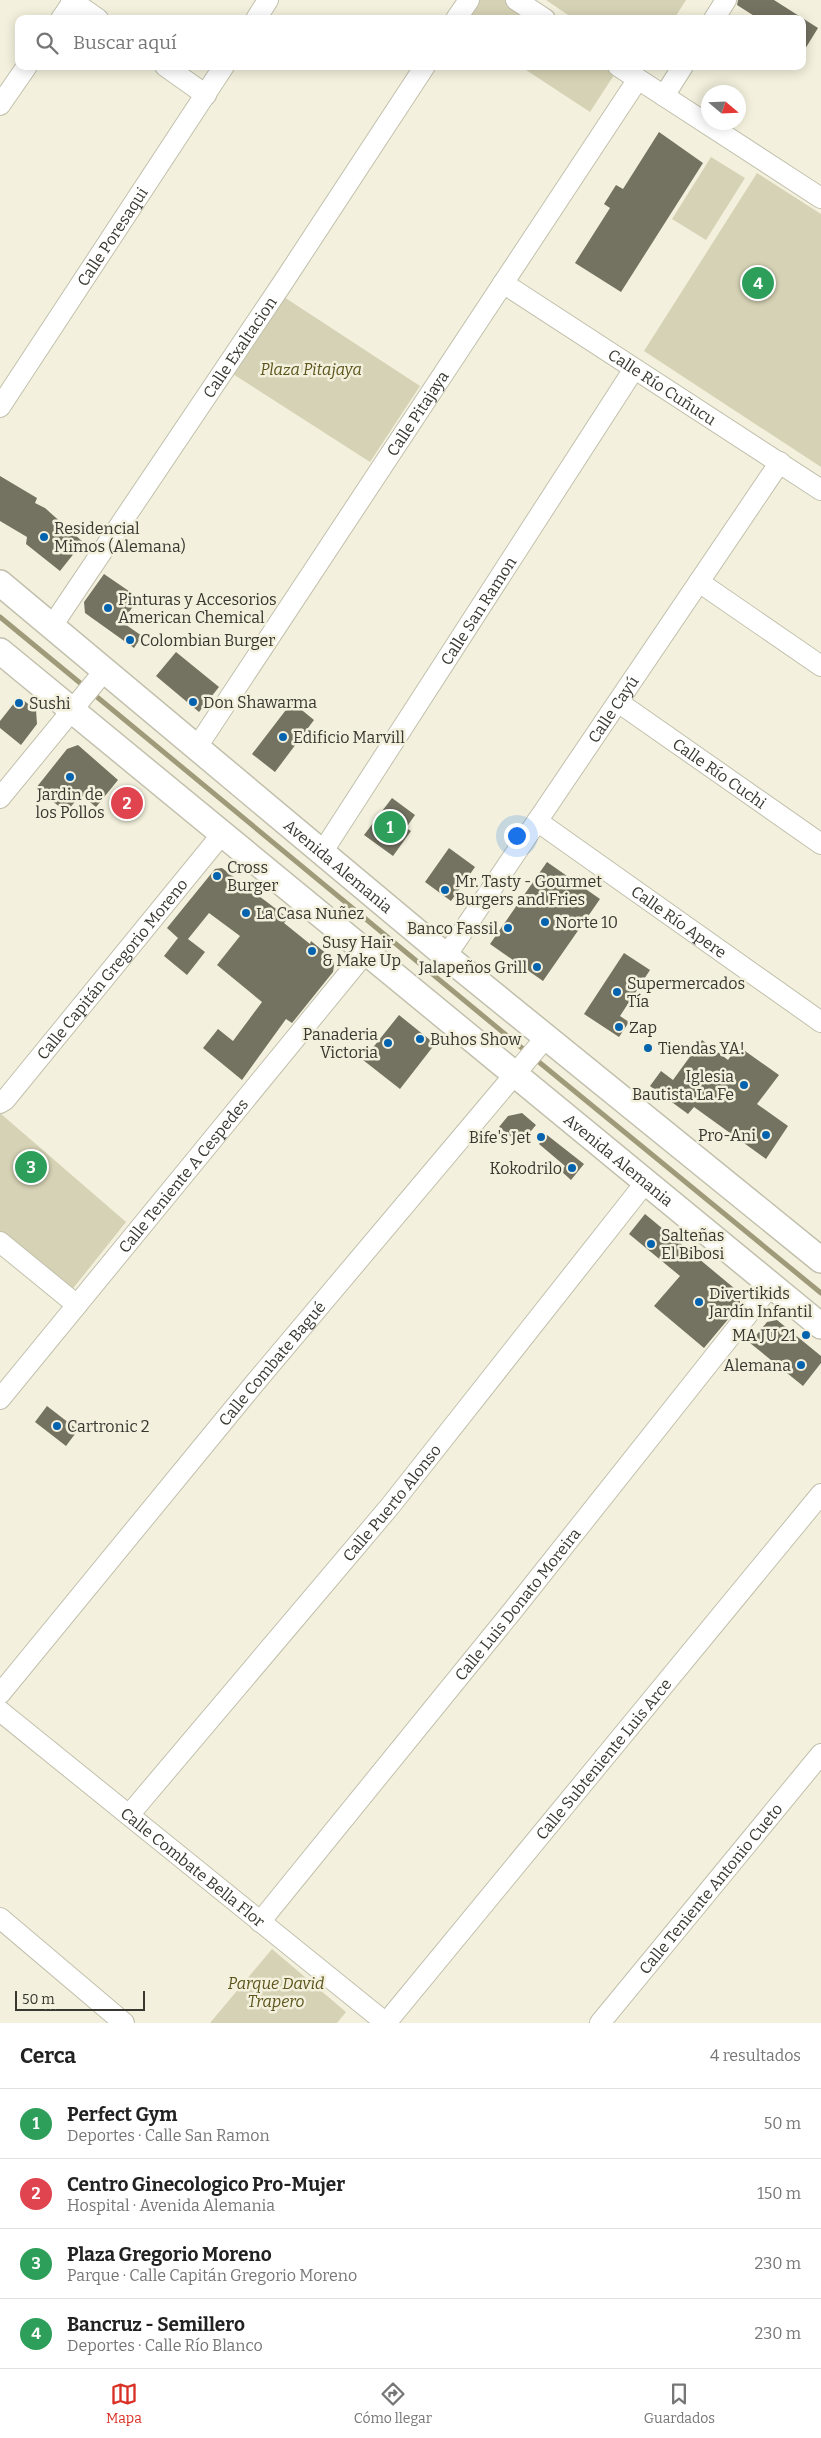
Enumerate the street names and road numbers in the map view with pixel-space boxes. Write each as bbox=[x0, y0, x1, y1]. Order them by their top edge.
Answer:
street label: Calle Poresaqui bbox=[73, 184, 152, 290]
street label: Calle Exaltacion bbox=[199, 293, 281, 402]
street label: Calle Río Cuñucu bbox=[604, 345, 720, 429]
street label: Calle Pitajaya bbox=[383, 367, 453, 460]
street label: Calle San Ramon bbox=[437, 553, 520, 669]
street label: Calle Cayú bbox=[584, 672, 643, 746]
street label: Calle Río Cuchi bbox=[669, 734, 770, 813]
street label: Avenida Alemania bbox=[280, 815, 396, 917]
street label: Calle Capitán Gregorio Moreno bbox=[33, 875, 192, 1064]
street label: Calle Río Apere bbox=[627, 882, 730, 962]
street label: Calle Teniente A Cespedes bbox=[115, 1095, 252, 1257]
street label: Avenida Alemania bbox=[560, 1110, 677, 1211]
street label: Calle Combate Bagué bbox=[215, 1298, 330, 1430]
street label: Calle Puerto Alonso bbox=[339, 1441, 445, 1565]
street label: Calle Luis Donato Moreira bbox=[451, 1524, 585, 1685]
street label: Calle Subteniente Luis Arce bbox=[532, 1675, 675, 1844]
street label: Calle Teniente Antonio Cueto bbox=[635, 1800, 787, 1978]
street label: Calle Combate Bella Flor bbox=[117, 1803, 268, 1931]

